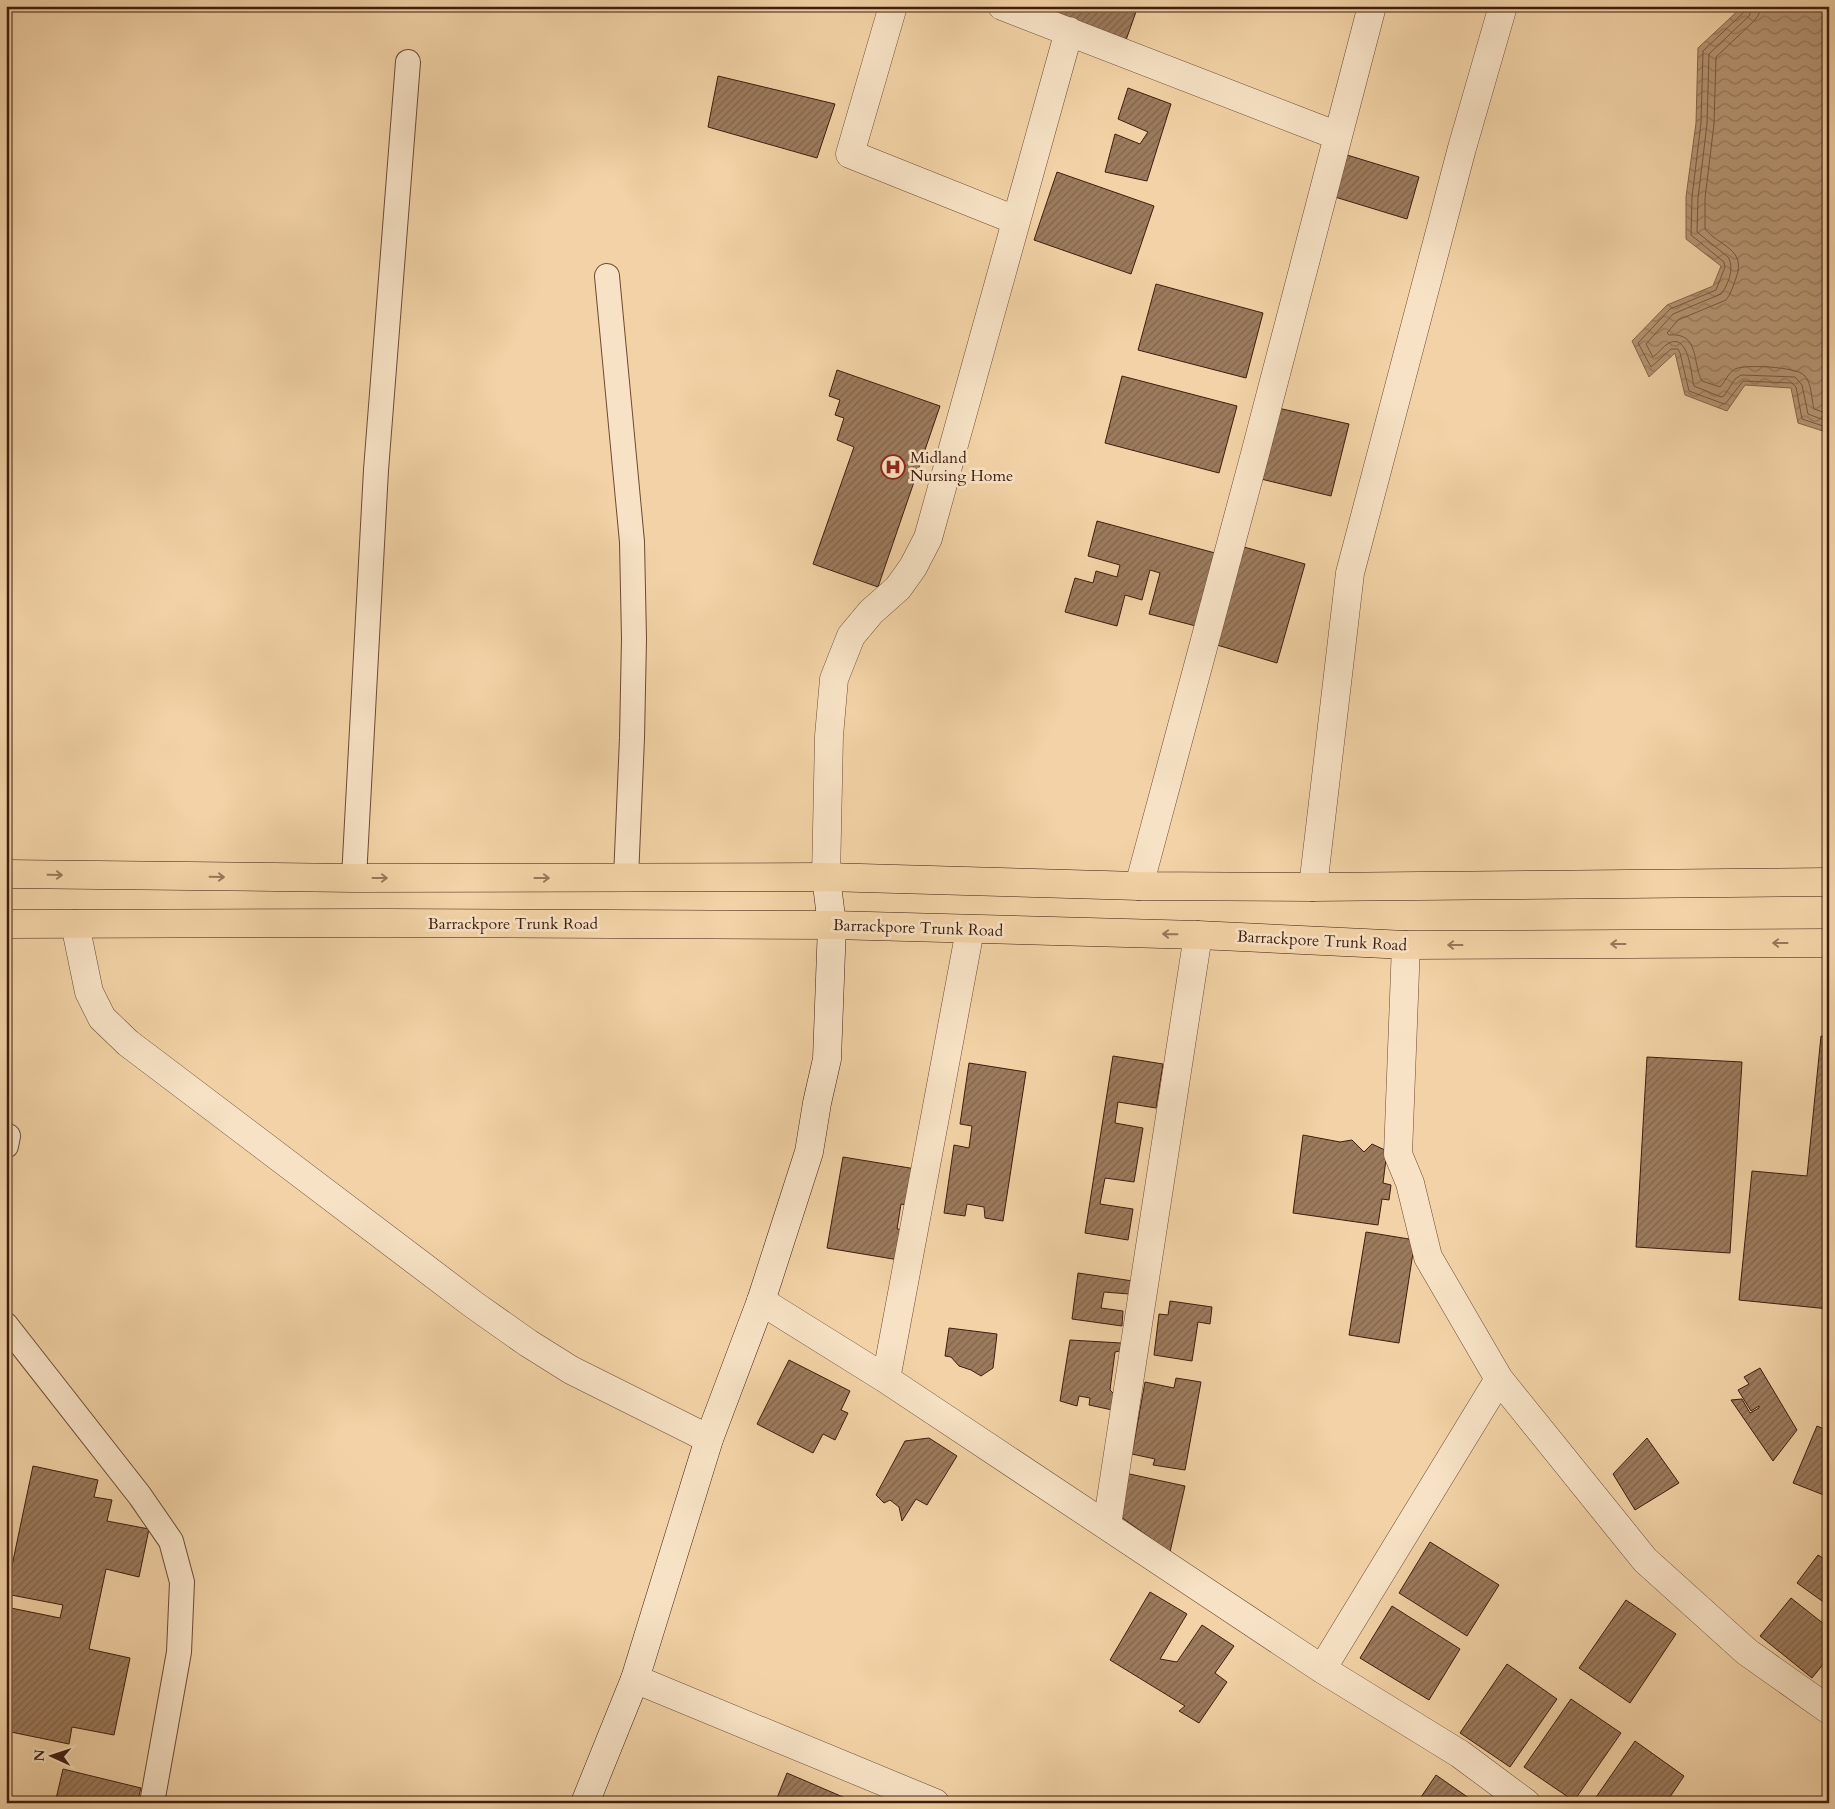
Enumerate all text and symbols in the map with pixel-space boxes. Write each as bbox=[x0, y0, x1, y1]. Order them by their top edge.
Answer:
place label: Midland Nursing Home bbox=[910, 447, 1013, 487]
hospital icon: Midland Nursing Home bbox=[880, 454, 906, 480]
one-way arrow bbox=[46, 870, 63, 880]
one-way arrow bbox=[209, 872, 225, 882]
one-way arrow bbox=[372, 873, 388, 883]
one-way arrow bbox=[534, 873, 550, 883]
street label: Barrackpore Trunk Road bbox=[428, 913, 599, 935]
street label: Barrackpore Trunk Road bbox=[833, 914, 1004, 942]
street label: Barrackpore Trunk Road bbox=[1236, 926, 1408, 956]
one-way arrow bbox=[1162, 930, 1178, 939]
one-way arrow bbox=[1772, 938, 1788, 948]
one-way arrow bbox=[1610, 939, 1626, 949]
one-way arrow bbox=[1447, 940, 1464, 950]
north arrow bbox=[28, 1732, 78, 1782]
text: N bbox=[30, 1749, 49, 1762]

